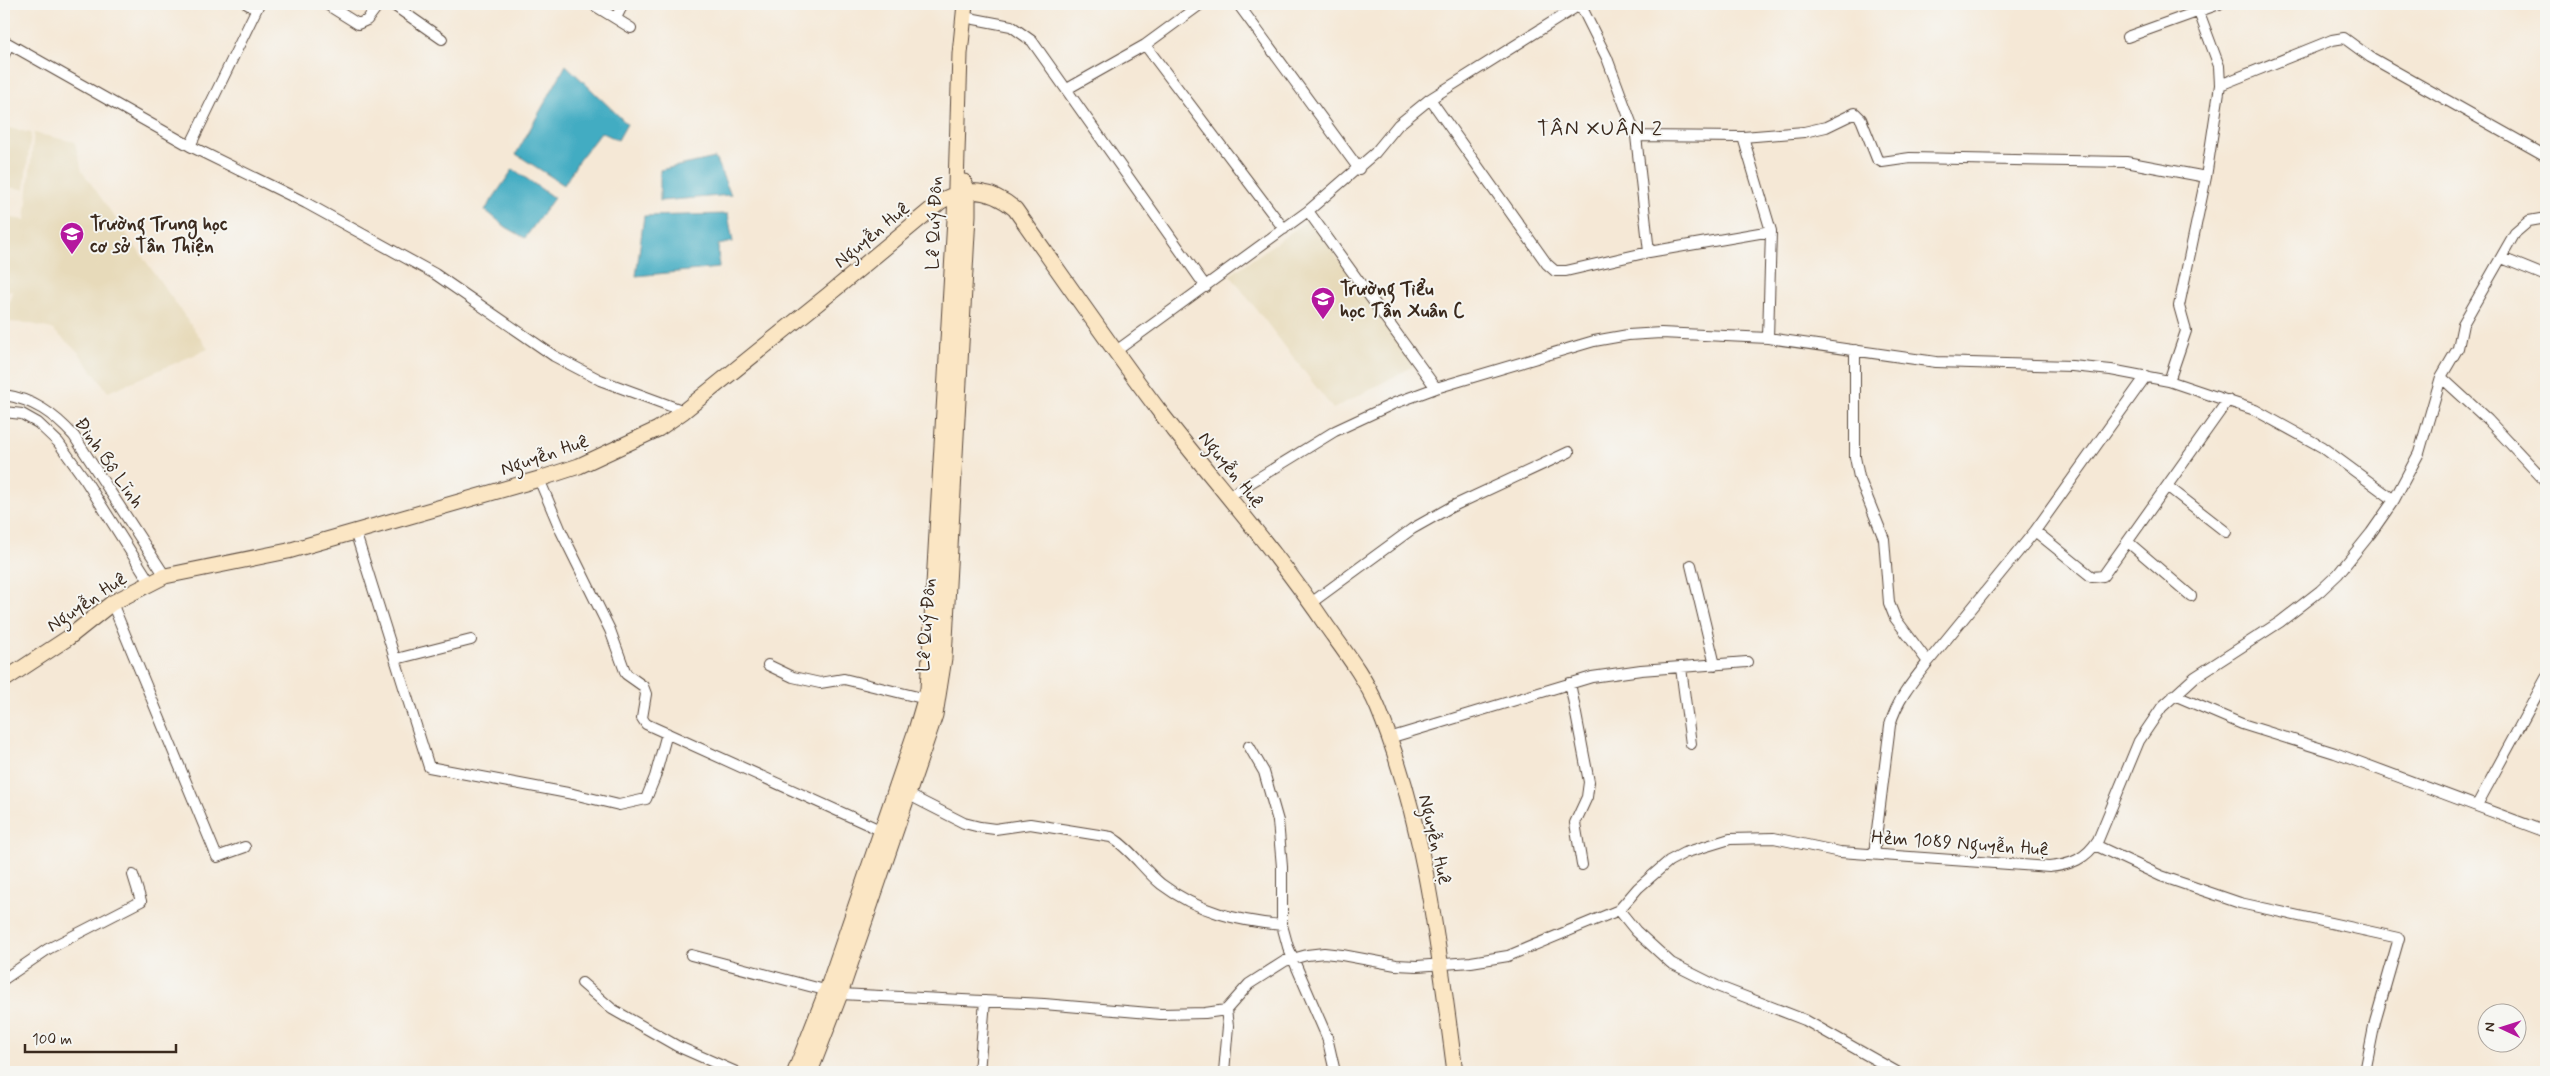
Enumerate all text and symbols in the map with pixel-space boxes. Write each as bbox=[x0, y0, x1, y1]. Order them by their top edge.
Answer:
district label: TÂN XUÂN 2 bbox=[1537, 115, 1663, 143]
street label: Lê Quý Đôn bbox=[920, 176, 950, 271]
street label: Nguyễn Huệ bbox=[829, 196, 917, 277]
place label: Trường Trung học cơ sở Tân Thiện bbox=[90, 212, 228, 259]
school or university icon: Trường Trung học cơ sở Tân Thiện bbox=[59, 221, 85, 255]
place label: Trường Tiểu học Tân Xuân C bbox=[1340, 277, 1464, 324]
school or university icon: Trường Tiểu học Tân Xuân C bbox=[1310, 286, 1336, 320]
street label: Đinh Bộ Lĩnh bbox=[68, 412, 149, 513]
street label: Nguyễn Huệ bbox=[1190, 426, 1269, 515]
street label: Nguyễn Huệ bbox=[497, 429, 593, 485]
street label: Nguyễn Huệ bbox=[42, 566, 134, 641]
street label: Lê Quý Đôn bbox=[911, 577, 943, 673]
street label: Nguyễn Huệ bbox=[1409, 792, 1457, 888]
street label: Hẻm 1089 Nguyễn Huệ bbox=[1870, 825, 2049, 865]
north arrow bbox=[2478, 1004, 2528, 1054]
scale bar bbox=[25, 1021, 176, 1053]
text: N bbox=[2481, 1022, 2499, 1032]
text: 100 m bbox=[32, 1030, 72, 1050]

